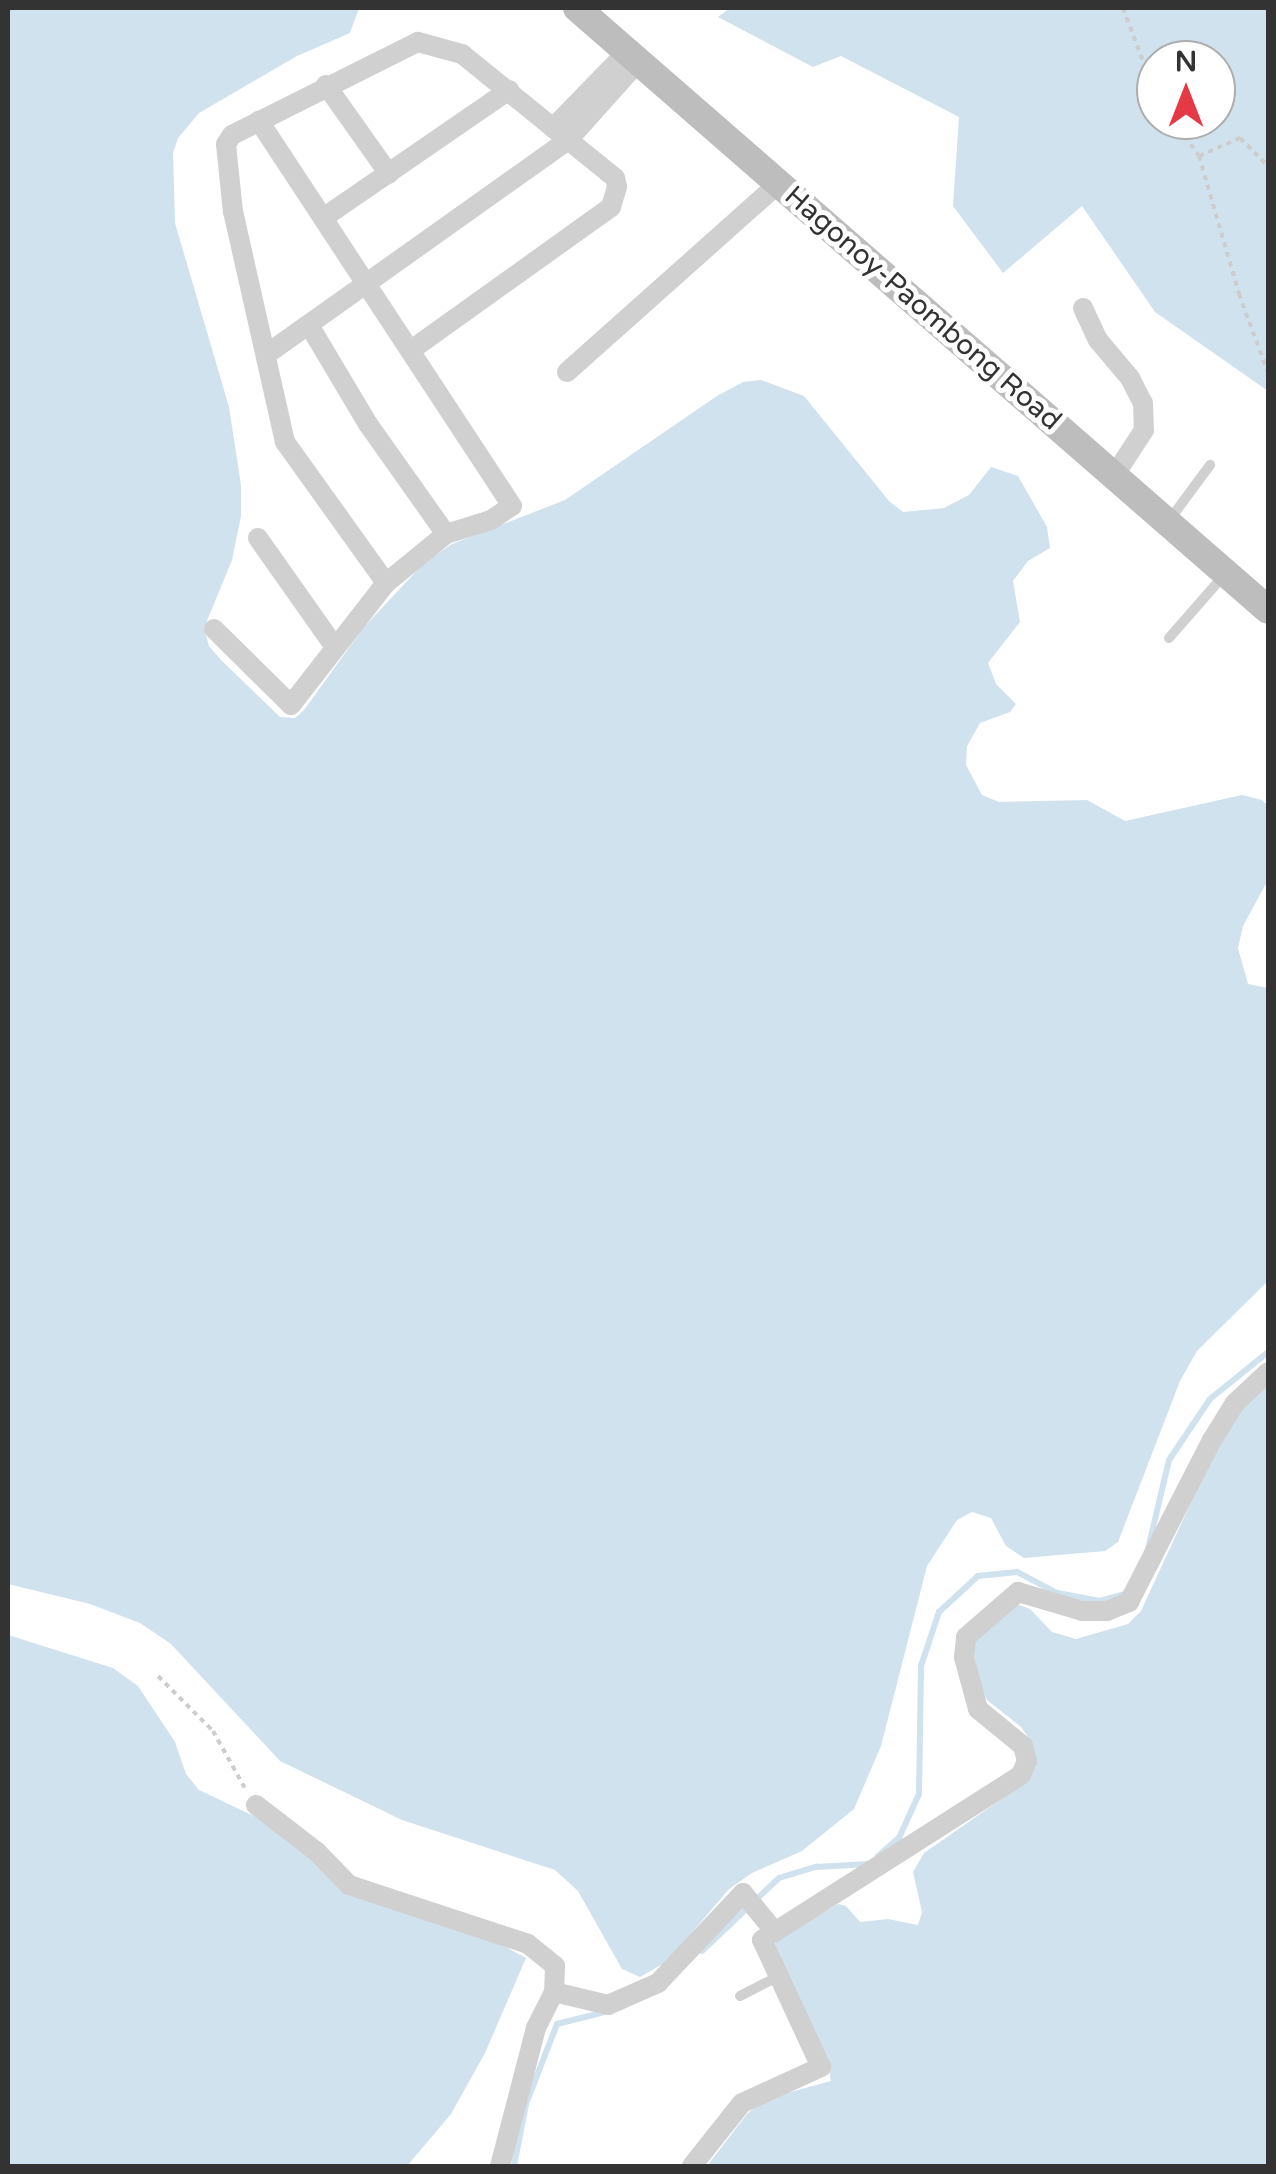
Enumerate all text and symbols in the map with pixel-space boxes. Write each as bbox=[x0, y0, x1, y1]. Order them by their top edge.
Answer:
north arrow bbox=[1136, 40, 1236, 140]
text: N bbox=[1175, 45, 1197, 79]
street label: Hagonoy-Paombong Road bbox=[778, 179, 1068, 437]

